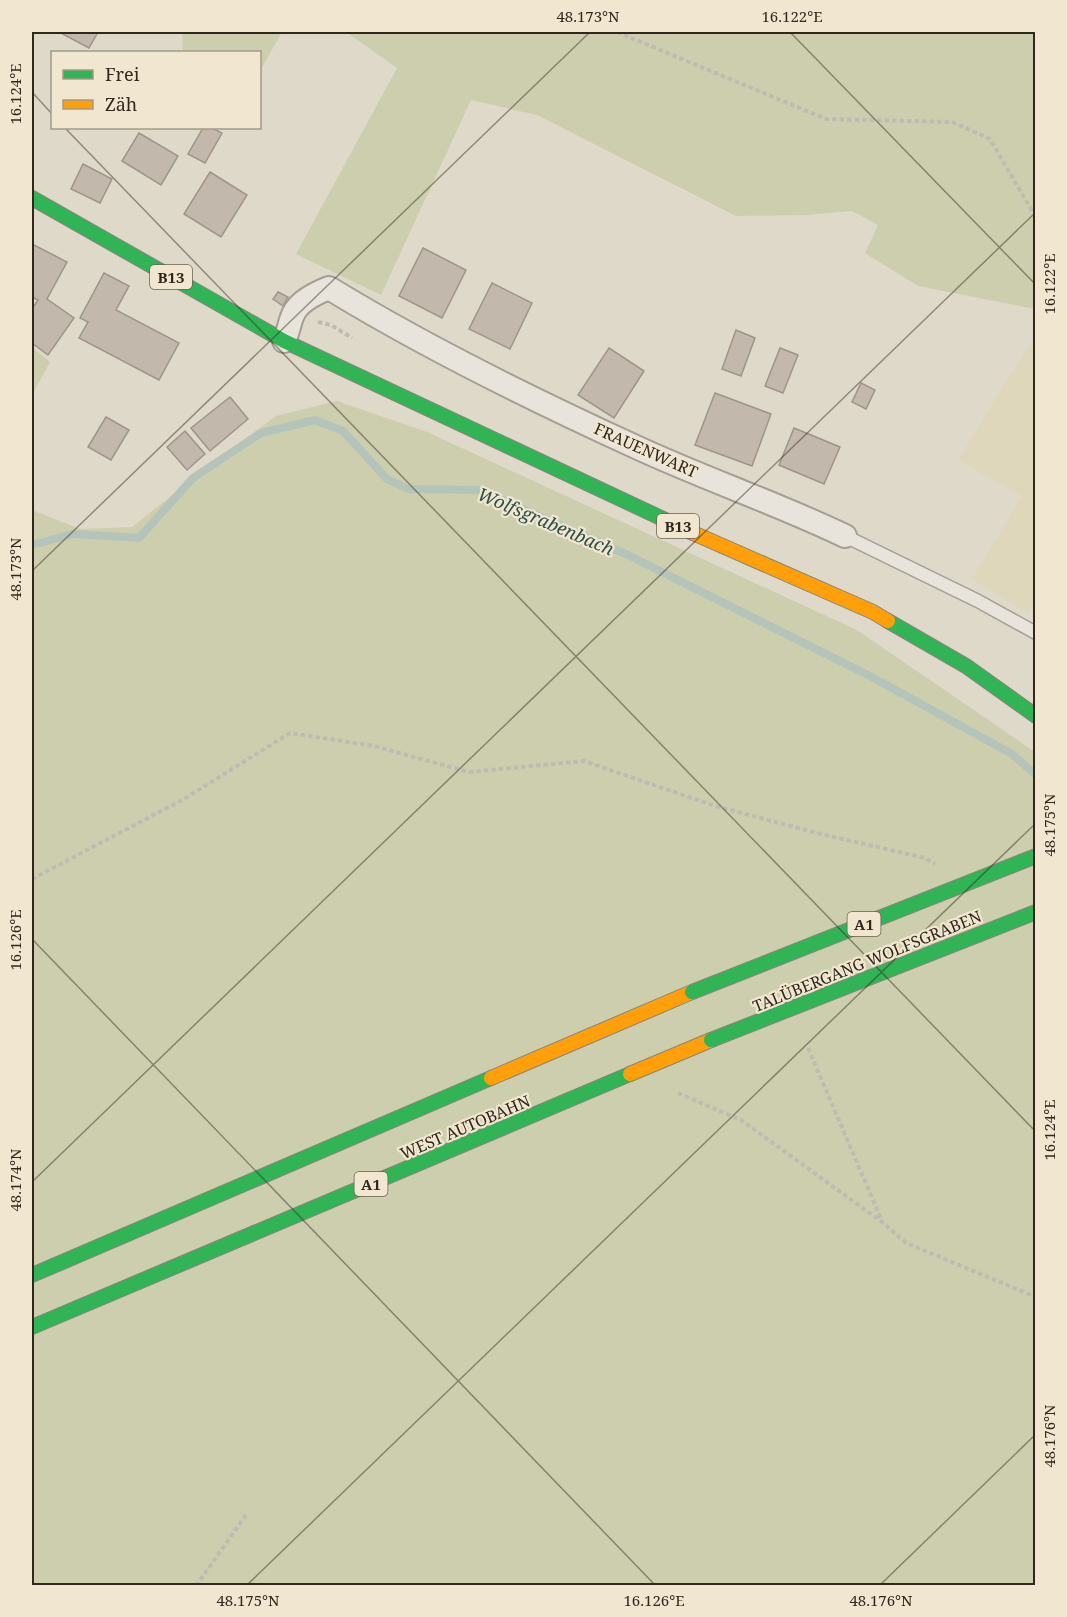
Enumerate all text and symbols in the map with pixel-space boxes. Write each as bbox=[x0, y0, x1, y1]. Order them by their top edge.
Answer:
text: 48.173°N bbox=[556, 6, 620, 26]
text: 16.122°E bbox=[761, 6, 823, 26]
legend bbox=[51, 51, 261, 129]
text: Frei bbox=[105, 62, 140, 86]
text: 16.124°E bbox=[5, 63, 25, 125]
text: Zäh bbox=[105, 92, 137, 116]
text: 16.122°E bbox=[1039, 253, 1059, 315]
road number: B13 bbox=[150, 265, 192, 289]
street label: FRAUENWART bbox=[591, 417, 702, 483]
water label: Wolfsgrabenbach bbox=[474, 481, 618, 561]
road number: B13 bbox=[657, 514, 699, 538]
text: 48.173°N bbox=[5, 537, 25, 601]
text: 48.175°N bbox=[1039, 793, 1059, 857]
street label: TALÜBERGANG WOLFSGRABEN bbox=[749, 905, 985, 1017]
text: 16.126°E bbox=[5, 909, 25, 971]
road number: A1 bbox=[848, 912, 880, 936]
street label: WEST AUTOBAHN bbox=[397, 1090, 533, 1164]
text: 16.124°E bbox=[1039, 1099, 1059, 1161]
text: 48.174°N bbox=[5, 1148, 25, 1212]
road number: A1 bbox=[354, 1172, 388, 1196]
text: 48.176°N bbox=[1039, 1404, 1059, 1468]
text: 48.175°N bbox=[216, 1590, 280, 1610]
text: 16.126°E bbox=[623, 1590, 685, 1610]
text: 48.176°N bbox=[849, 1590, 913, 1610]

